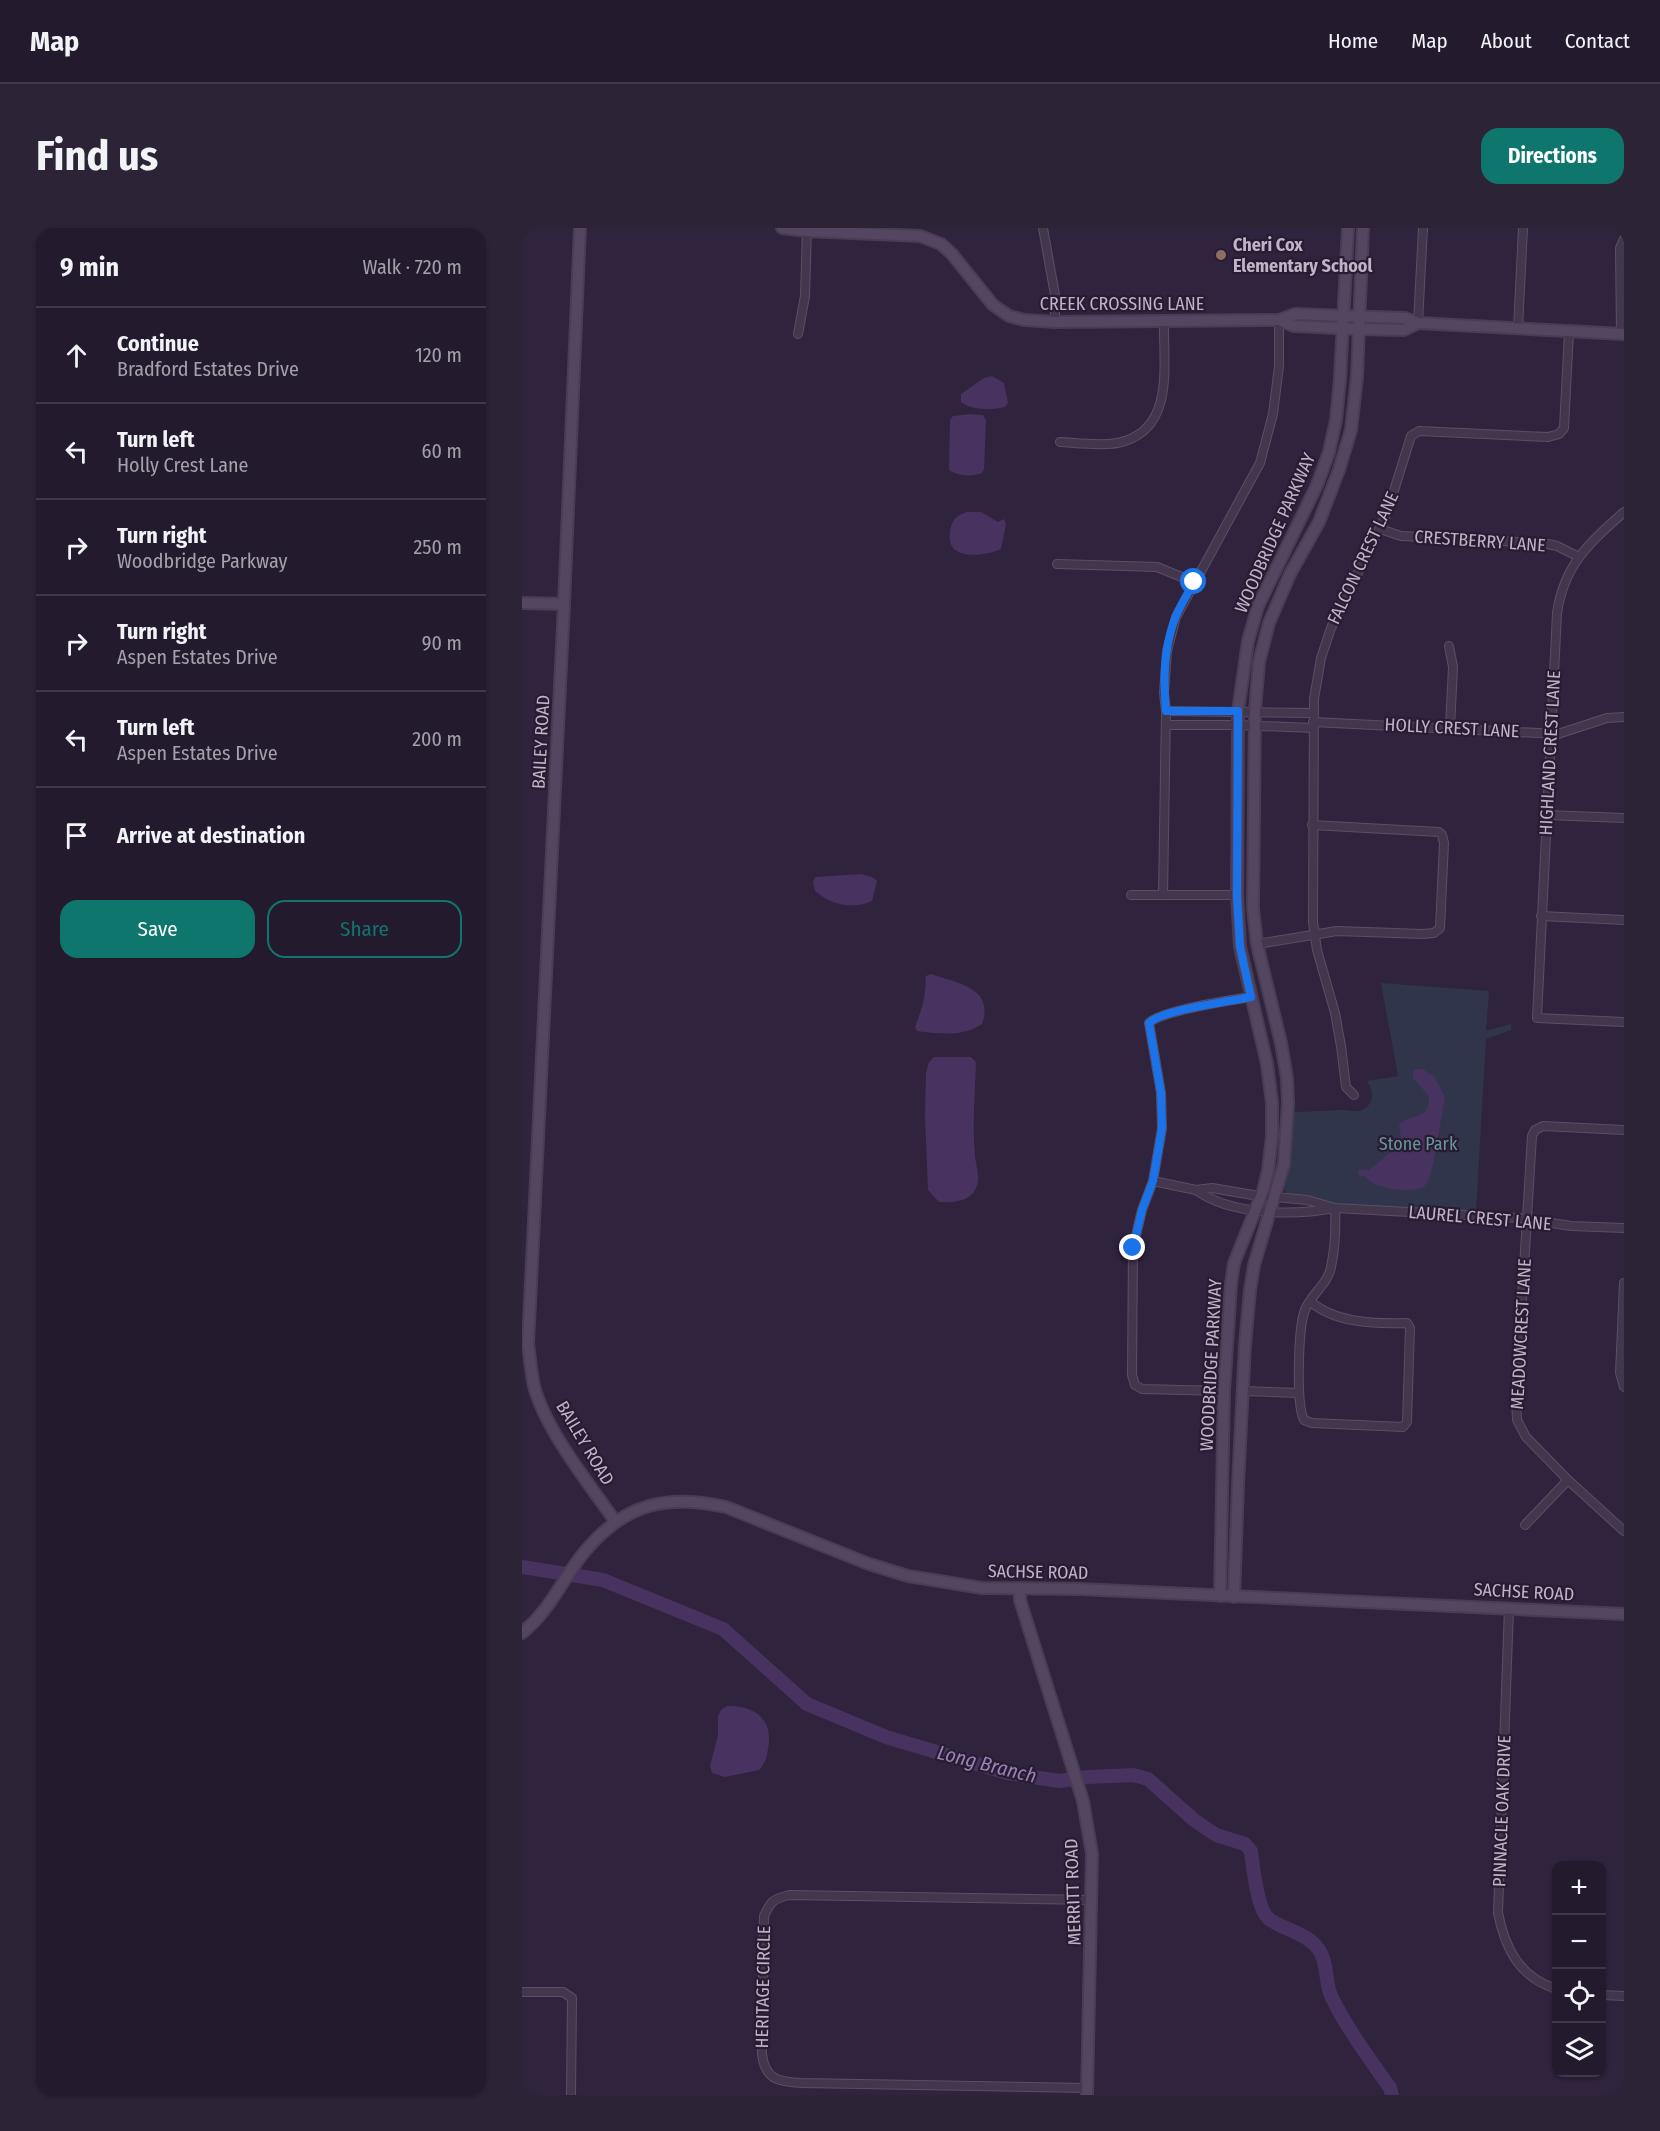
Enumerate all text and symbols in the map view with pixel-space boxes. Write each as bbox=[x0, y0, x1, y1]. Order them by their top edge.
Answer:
text: Map bbox=[30, 25, 79, 58]
text: Home bbox=[1328, 28, 1378, 54]
text: Map bbox=[1411, 28, 1448, 54]
text: About bbox=[1481, 28, 1532, 54]
text: Contact bbox=[1565, 28, 1630, 54]
button: Directions bbox=[1481, 128, 1624, 184]
text: Find us bbox=[36, 131, 158, 181]
place label: Cheri Cox Elementary School bbox=[1233, 234, 1372, 277]
marker: Cheri Cox Elementary School bbox=[1214, 248, 1228, 262]
text: 9 min bbox=[60, 252, 119, 283]
text: Walk · 720 m bbox=[363, 255, 462, 279]
street label: CREEK CROSSING LANE bbox=[1040, 293, 1204, 315]
text: Continue bbox=[117, 330, 199, 357]
icon: ahead bbox=[60, 339, 93, 372]
text: 120 m bbox=[415, 343, 462, 367]
text: Bradford Estates Drive bbox=[117, 357, 299, 381]
text: Turn left bbox=[117, 426, 195, 453]
icon: left bbox=[60, 435, 93, 468]
text: 60 m bbox=[422, 439, 462, 463]
street label: WOODBRIDGE PARKWAY bbox=[1230, 450, 1320, 616]
text: Holly Crest Lane bbox=[117, 453, 249, 477]
street label: FALCON CREST LANE bbox=[1323, 488, 1403, 628]
text: Turn right bbox=[117, 522, 206, 549]
street label: CRESTBERRY LANE bbox=[1414, 525, 1546, 557]
icon: right bbox=[60, 531, 93, 564]
text: 250 m bbox=[414, 535, 462, 559]
text: Woodbridge Parkway bbox=[117, 549, 287, 573]
route start bbox=[1180, 568, 1206, 594]
text: Turn right bbox=[117, 618, 206, 645]
icon: right bbox=[60, 627, 93, 660]
text: 90 m bbox=[422, 631, 462, 655]
text: Aspen Estates Drive bbox=[117, 645, 278, 669]
street label: HIGHLAND CREST LANE bbox=[1535, 670, 1565, 836]
street label: BAILEY ROAD bbox=[528, 694, 554, 790]
street label: HOLLY CREST LANE bbox=[1384, 713, 1520, 743]
text: Turn left bbox=[117, 714, 195, 741]
icon: left bbox=[60, 723, 93, 756]
text: 200 m bbox=[412, 727, 462, 751]
text: Aspen Estates Drive bbox=[117, 741, 278, 765]
icon: arrive bbox=[60, 819, 93, 852]
text: Arrive at destination bbox=[117, 822, 305, 849]
button: Save bbox=[60, 900, 255, 958]
button: Share bbox=[267, 900, 462, 958]
park label: Stone Park bbox=[1379, 1133, 1458, 1155]
street label: LAUREL CREST LANE bbox=[1408, 1201, 1552, 1235]
route end bbox=[1119, 1234, 1145, 1260]
street label: MEADOWCREST LANE bbox=[1506, 1258, 1536, 1410]
street label: WOODBRIDGE PARKWAY bbox=[1196, 1278, 1227, 1452]
street label: BAILEY ROAD bbox=[551, 1397, 619, 1489]
street label: SACHSE ROAD bbox=[988, 1560, 1088, 1584]
street label: SACHSE ROAD bbox=[1473, 1578, 1575, 1606]
street label: PINNACLE OAK DRIVE bbox=[1488, 1735, 1516, 1887]
water label: Long Branch bbox=[935, 1740, 1039, 1788]
street label: MERRITT ROAD bbox=[1060, 1838, 1086, 1946]
map controls bbox=[1552, 1861, 1606, 2077]
button: + bbox=[1552, 1861, 1606, 1915]
button: − bbox=[1552, 1915, 1606, 1969]
street label: HERITAGE CIRCLE bbox=[751, 1925, 775, 2049]
button: locate bbox=[1552, 1969, 1606, 2023]
button: layers bbox=[1552, 2023, 1606, 2077]

